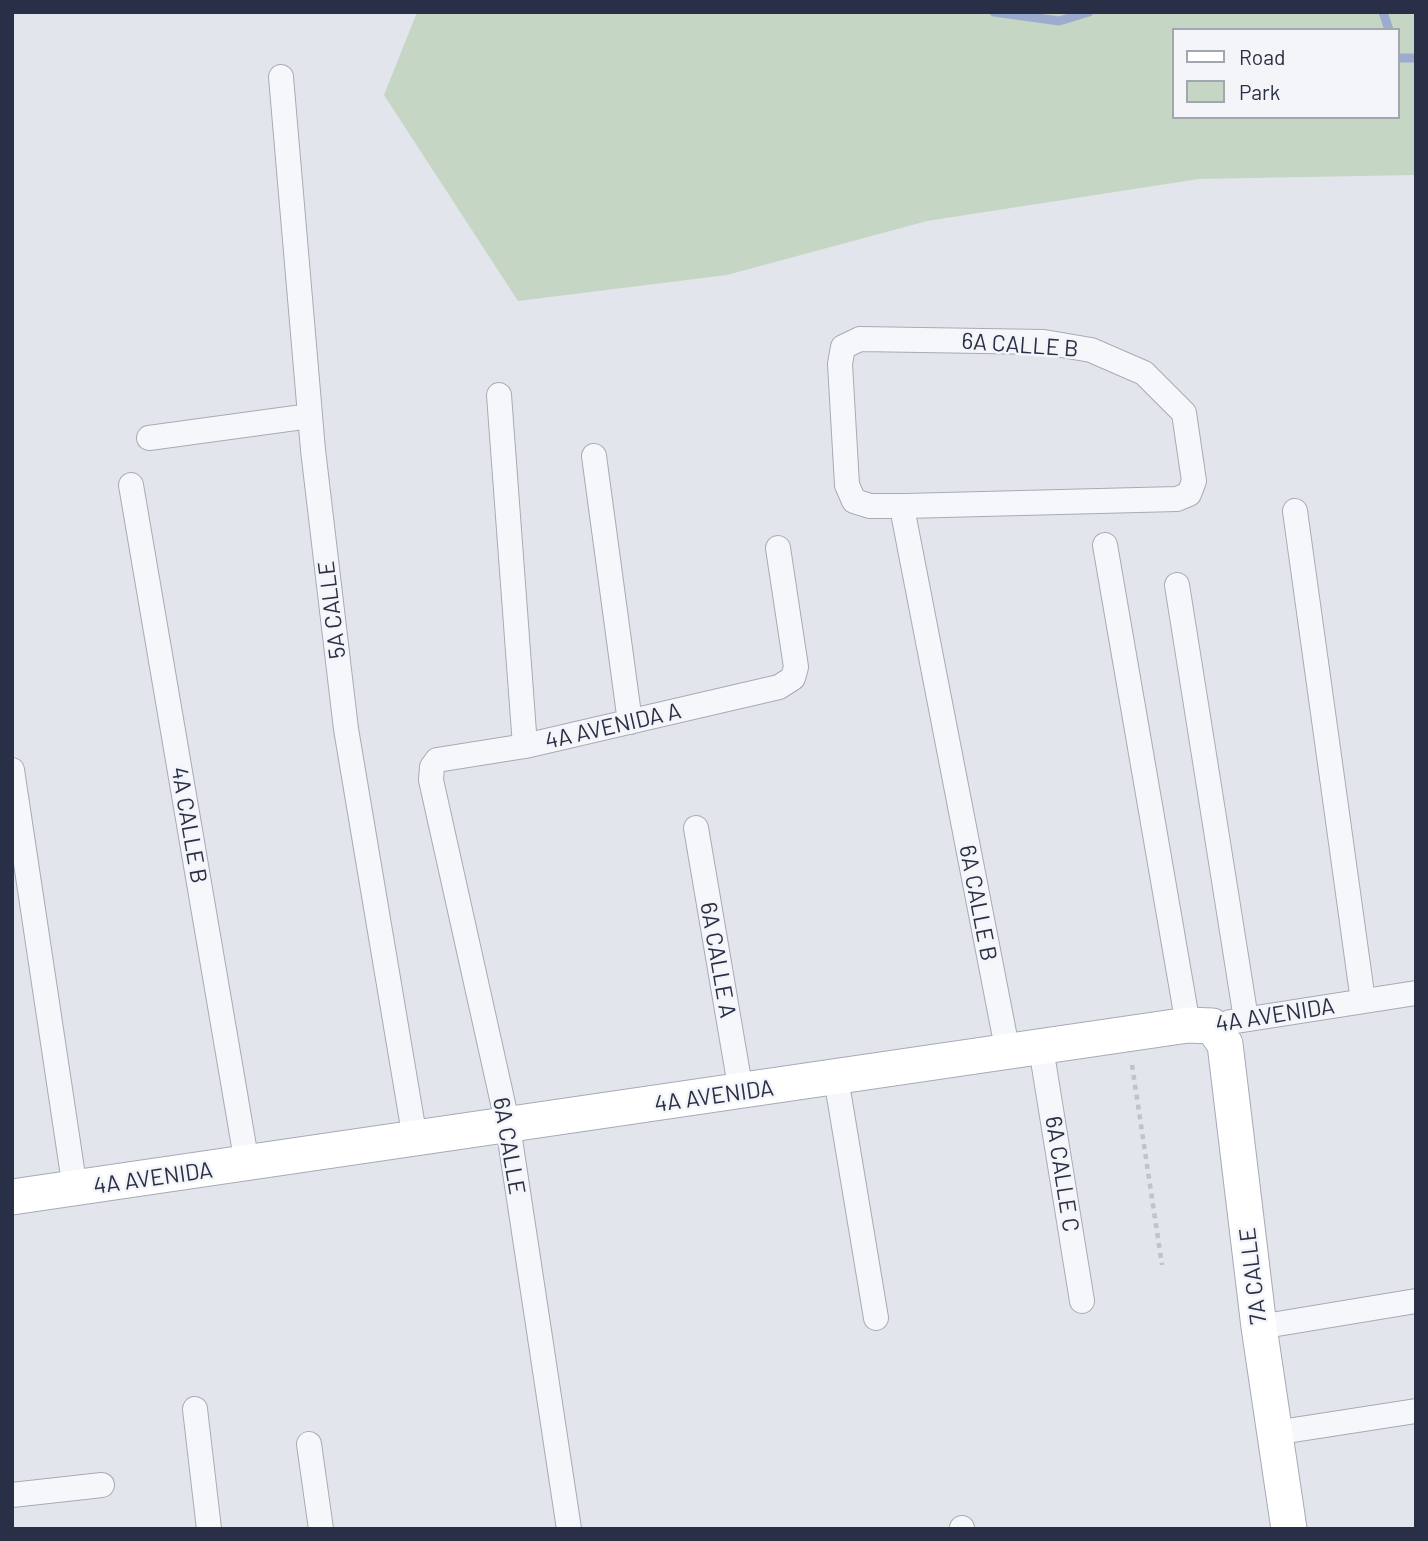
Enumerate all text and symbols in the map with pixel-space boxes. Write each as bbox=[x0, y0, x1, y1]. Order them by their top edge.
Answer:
legend bbox=[1172, 28, 1400, 119]
text: Road bbox=[1239, 44, 1285, 69]
text: Park bbox=[1239, 79, 1280, 104]
street label: 6A CALLE B bbox=[960, 327, 1080, 363]
street label: 5A CALLE bbox=[312, 560, 352, 660]
street label: 4A AVENIDA A bbox=[542, 697, 684, 755]
street label: 4A CALLE B bbox=[165, 764, 213, 886]
street label: 6A CALLE B bbox=[953, 843, 1003, 963]
street label: 6A CALLE A bbox=[694, 900, 742, 1020]
street label: 4A AVENIDA bbox=[1213, 992, 1337, 1038]
street label: 4A AVENIDA bbox=[652, 1074, 776, 1118]
street label: 6A CALLE bbox=[487, 1095, 531, 1197]
street label: 6A CALLE C bbox=[1039, 1114, 1085, 1234]
street label: 4A AVENIDA bbox=[91, 1156, 215, 1200]
street label: 7A CALLE bbox=[1233, 1226, 1273, 1326]

